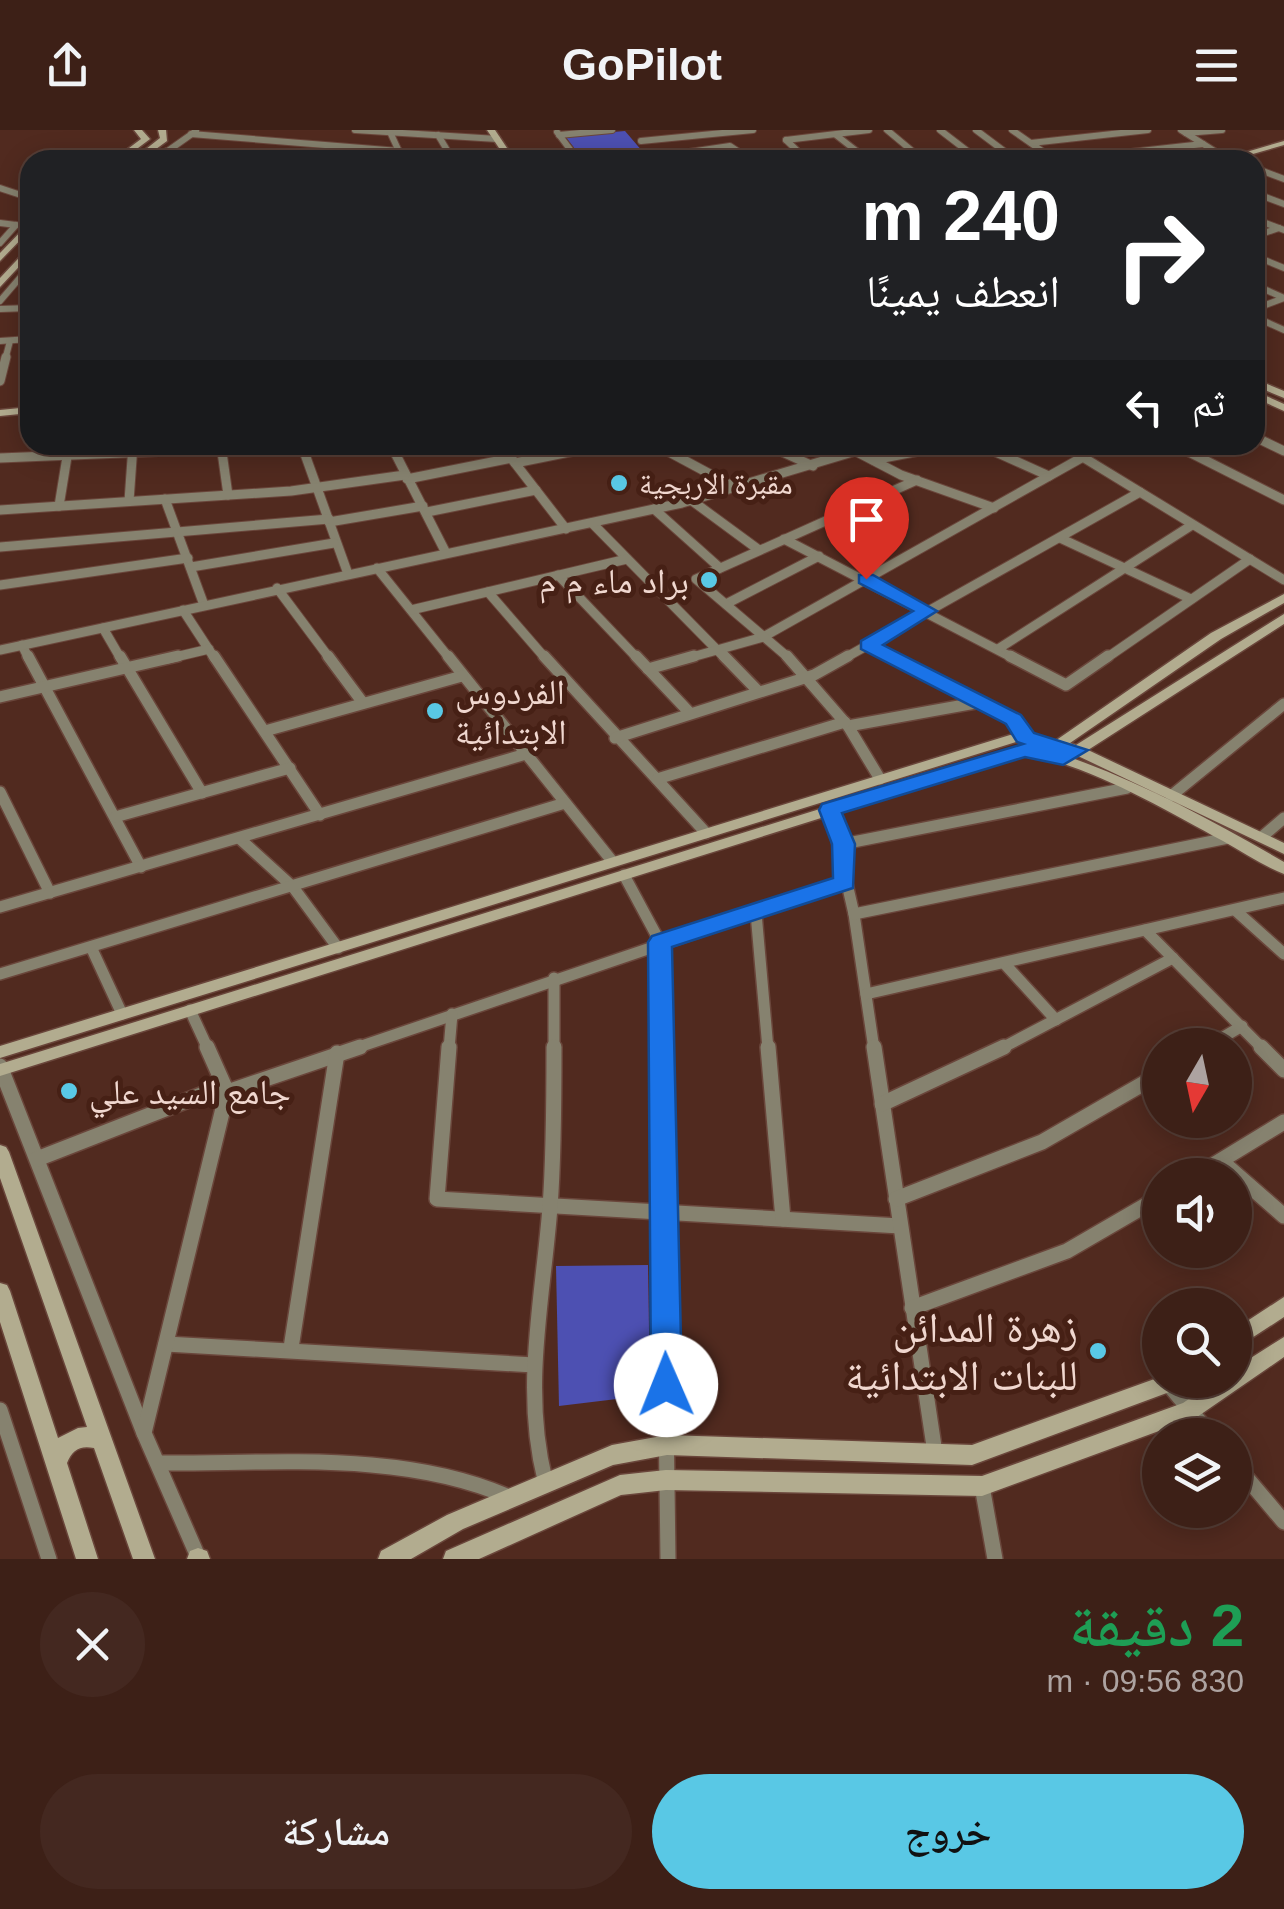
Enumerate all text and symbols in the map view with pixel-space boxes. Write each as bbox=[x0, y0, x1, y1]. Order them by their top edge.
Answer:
icon: share bbox=[40, 38, 95, 93]
icon: menu bbox=[1189, 38, 1244, 93]
text: GoPilot bbox=[562, 39, 722, 90]
text: 240 m bbox=[862, 177, 1060, 255]
icon: right bbox=[1095, 190, 1225, 320]
text: انعطف يمينًا bbox=[866, 266, 1060, 317]
icon: left bbox=[1117, 380, 1172, 435]
text: ثم bbox=[1192, 382, 1225, 424]
place label: مقبرة الاربجية bbox=[639, 467, 793, 500]
marker: مقبرة الاربجية bbox=[608, 472, 630, 494]
pin bbox=[824, 477, 909, 580]
icon: arrive bbox=[839, 492, 894, 547]
place label: براد ماء م م bbox=[539, 561, 689, 604]
marker: براد ماء م م bbox=[698, 569, 720, 591]
place label: الفردوس الابتدائية bbox=[455, 672, 567, 752]
marker: الفردوس الابتدائية bbox=[424, 700, 446, 722]
north arrow bbox=[1142, 1028, 1252, 1138]
map controls bbox=[1142, 1028, 1252, 1528]
place label: جامع السيد علي bbox=[89, 1072, 291, 1119]
marker: جامع السيد علي bbox=[58, 1080, 80, 1102]
button: sound bbox=[1142, 1158, 1252, 1268]
button: search bbox=[1142, 1288, 1252, 1398]
place label: زهرة المدائن للبنات الابتدائية bbox=[846, 1304, 1078, 1399]
position arrow bbox=[614, 1333, 718, 1437]
marker: زهرة المدائن للبنات الابتدائية bbox=[1087, 1340, 1109, 1362]
button: layers bbox=[1142, 1418, 1252, 1528]
button: close bbox=[40, 1592, 145, 1697]
text: 2 دقيقة bbox=[1069, 1592, 1244, 1659]
text: 830 m · 09:56 bbox=[1047, 1663, 1244, 1699]
button: مشاركة bbox=[40, 1774, 632, 1889]
button: خروج bbox=[652, 1774, 1244, 1889]

